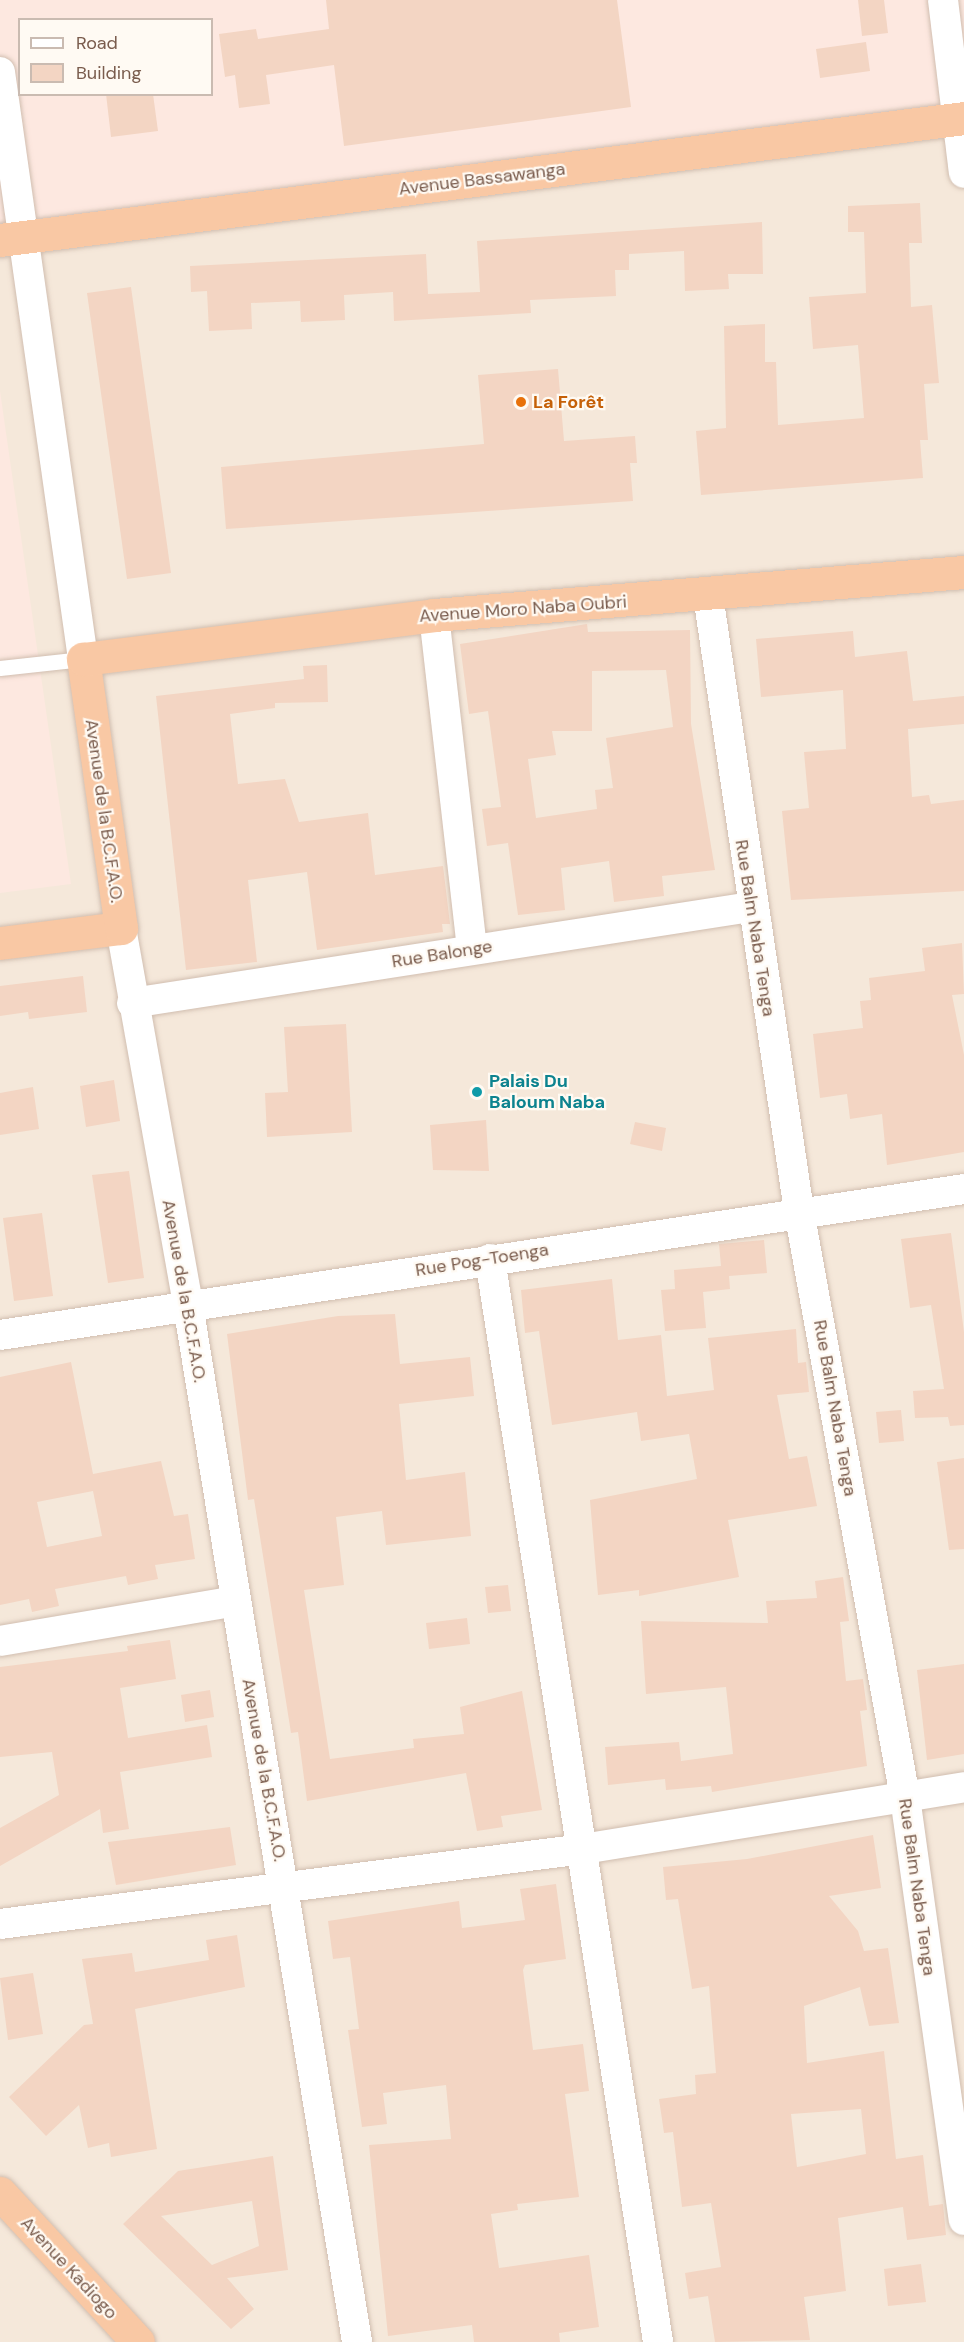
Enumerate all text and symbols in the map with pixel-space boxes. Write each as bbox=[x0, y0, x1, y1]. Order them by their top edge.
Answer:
legend bbox=[18, 18, 213, 96]
text: Road bbox=[76, 31, 118, 55]
text: Building bbox=[76, 61, 141, 85]
street label: Avenue Bassawanga bbox=[397, 158, 567, 200]
place label: La Forêt bbox=[533, 391, 604, 413]
marker: La Forêt bbox=[514, 395, 528, 409]
street label: Avenue Moro Naba Oubri bbox=[418, 591, 628, 627]
street label: Avenue de la B.C.F.A.O. bbox=[80, 718, 128, 904]
street label: Rue Balm Naba Tenga bbox=[730, 838, 780, 1018]
street label: Rue Balonge bbox=[390, 935, 494, 973]
place label: Palais Du Baloum Naba bbox=[489, 1071, 605, 1114]
marker: Palais Du Baloum Naba bbox=[470, 1085, 484, 1099]
street label: Avenue de la B.C.F.A.O. bbox=[157, 1198, 211, 1384]
street label: Rue Pog-Toenga bbox=[414, 1239, 550, 1281]
street label: Rue Balm Naba Tenga bbox=[809, 1318, 861, 1498]
street label: Avenue de la B.C.F.A.O. bbox=[237, 1677, 291, 1863]
street label: Rue Balm Naba Tenga bbox=[894, 1797, 940, 1977]
street label: Avenue Kadiogo bbox=[16, 2212, 122, 2324]

